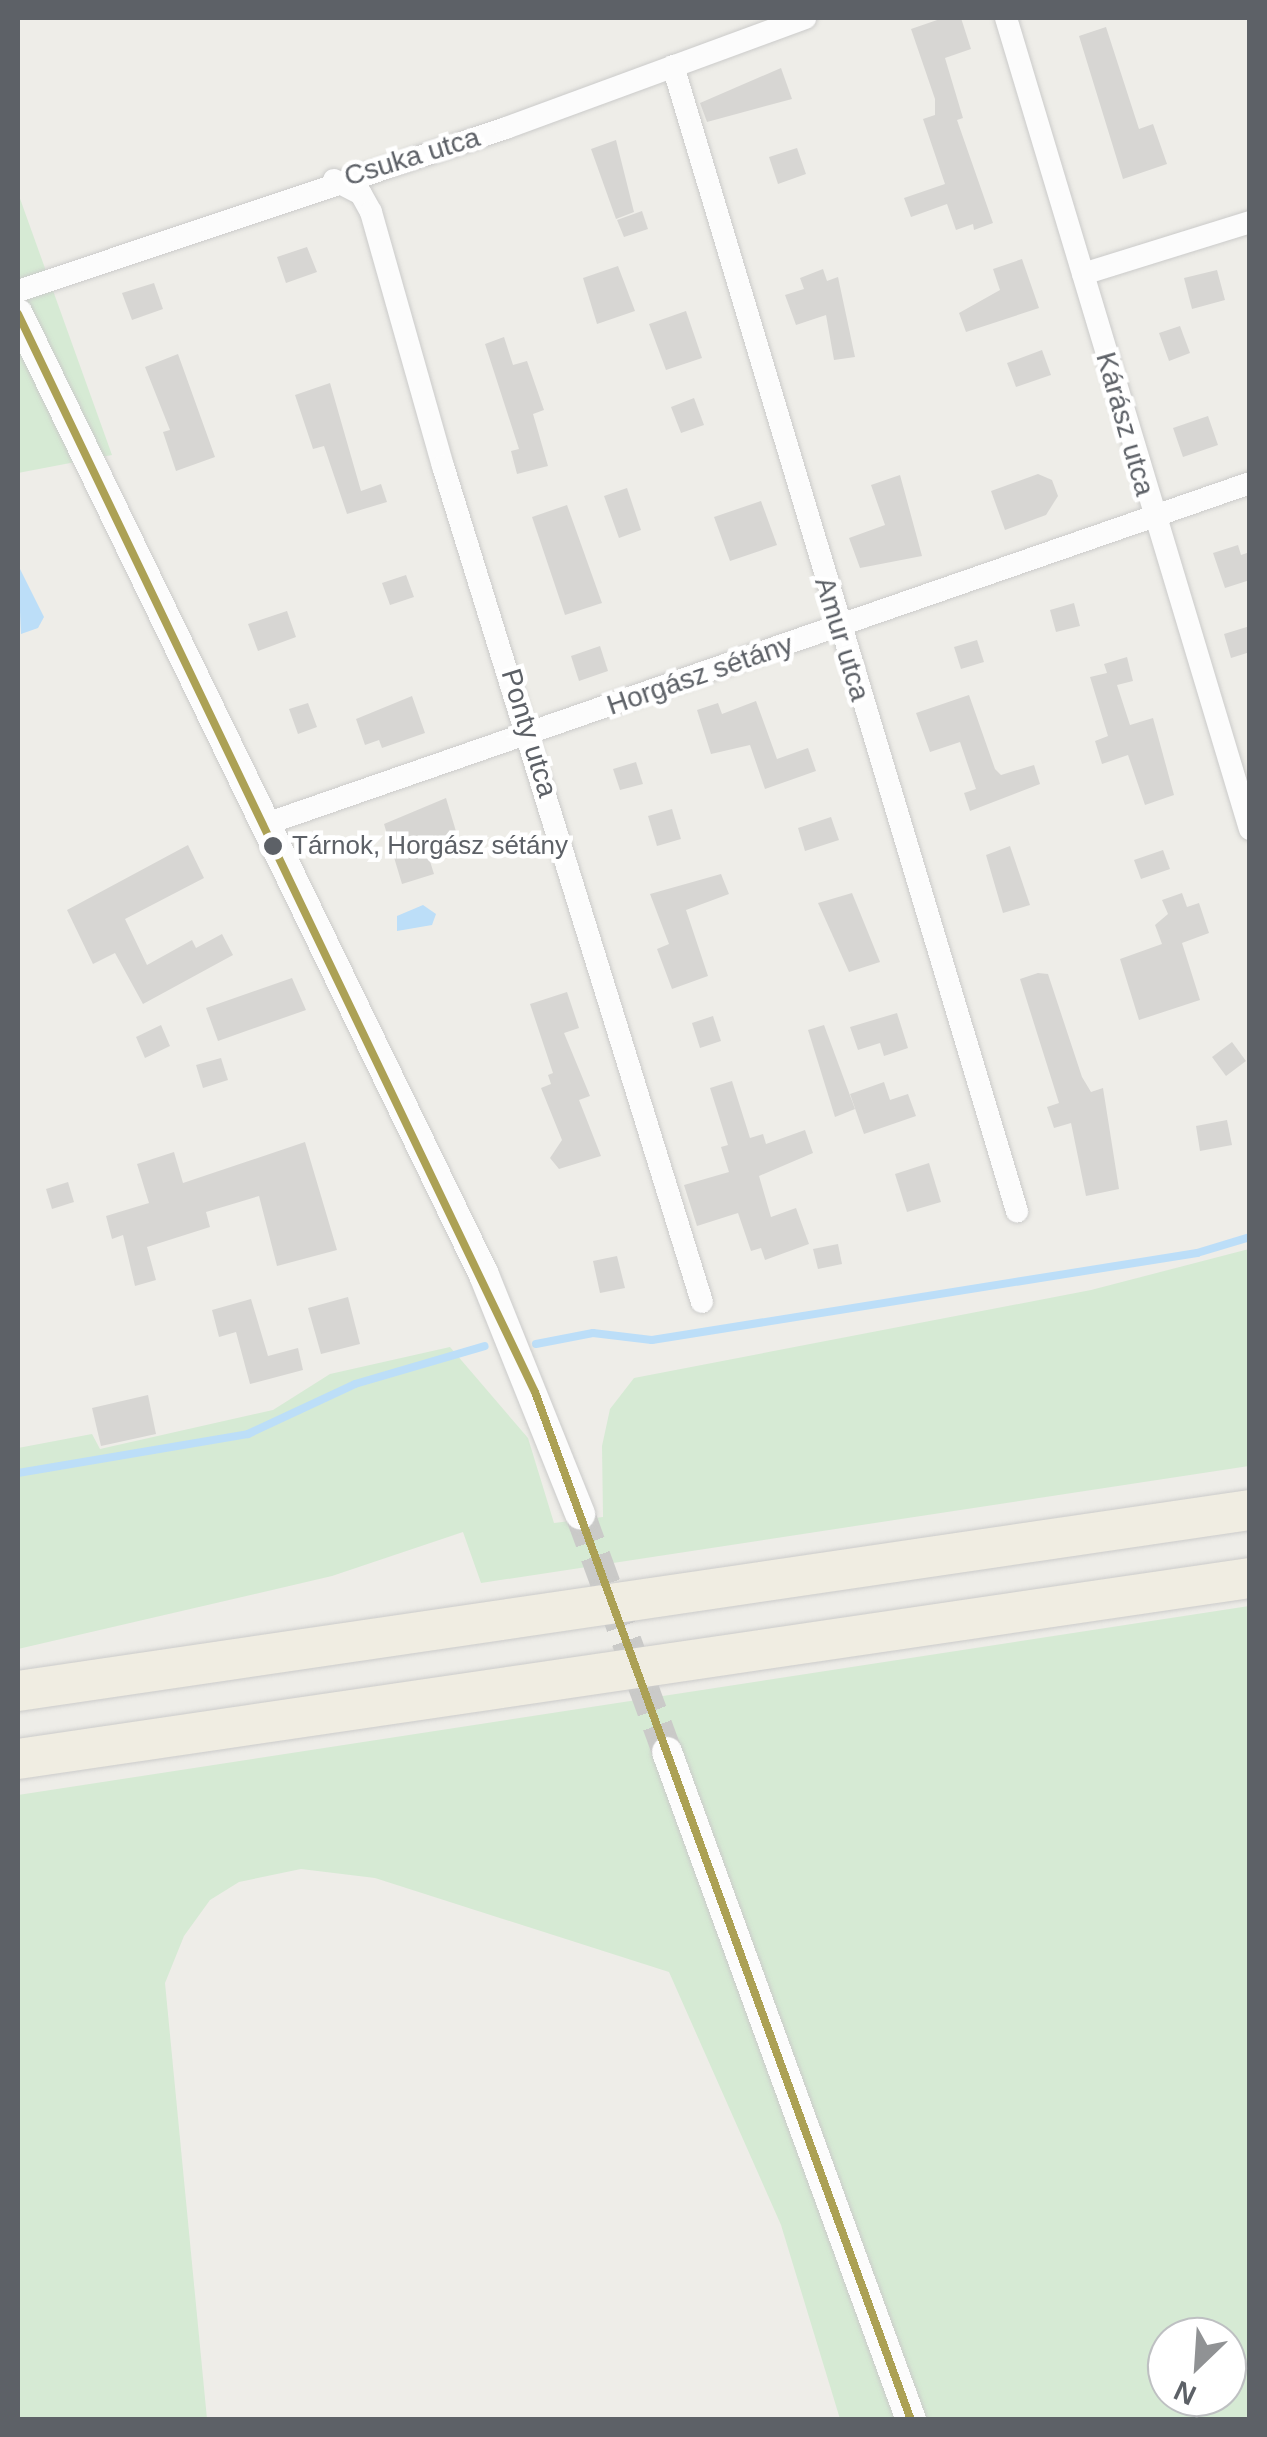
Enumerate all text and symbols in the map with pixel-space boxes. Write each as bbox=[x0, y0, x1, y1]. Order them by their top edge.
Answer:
street label: Csuka utca bbox=[340, 120, 484, 194]
street label: Kárász utca bbox=[1088, 348, 1162, 500]
street label: Amur utca bbox=[807, 573, 877, 705]
street label: Horgász sétány bbox=[603, 627, 797, 723]
street label: Ponty utca bbox=[494, 665, 564, 801]
place label: Tárnok, Horgász sétány bbox=[292, 830, 568, 862]
marker: Tárnok, Horgász sétány bbox=[263, 836, 283, 856]
north arrow bbox=[1147, 2317, 1247, 2417]
text: N bbox=[1169, 2375, 1201, 2411]

